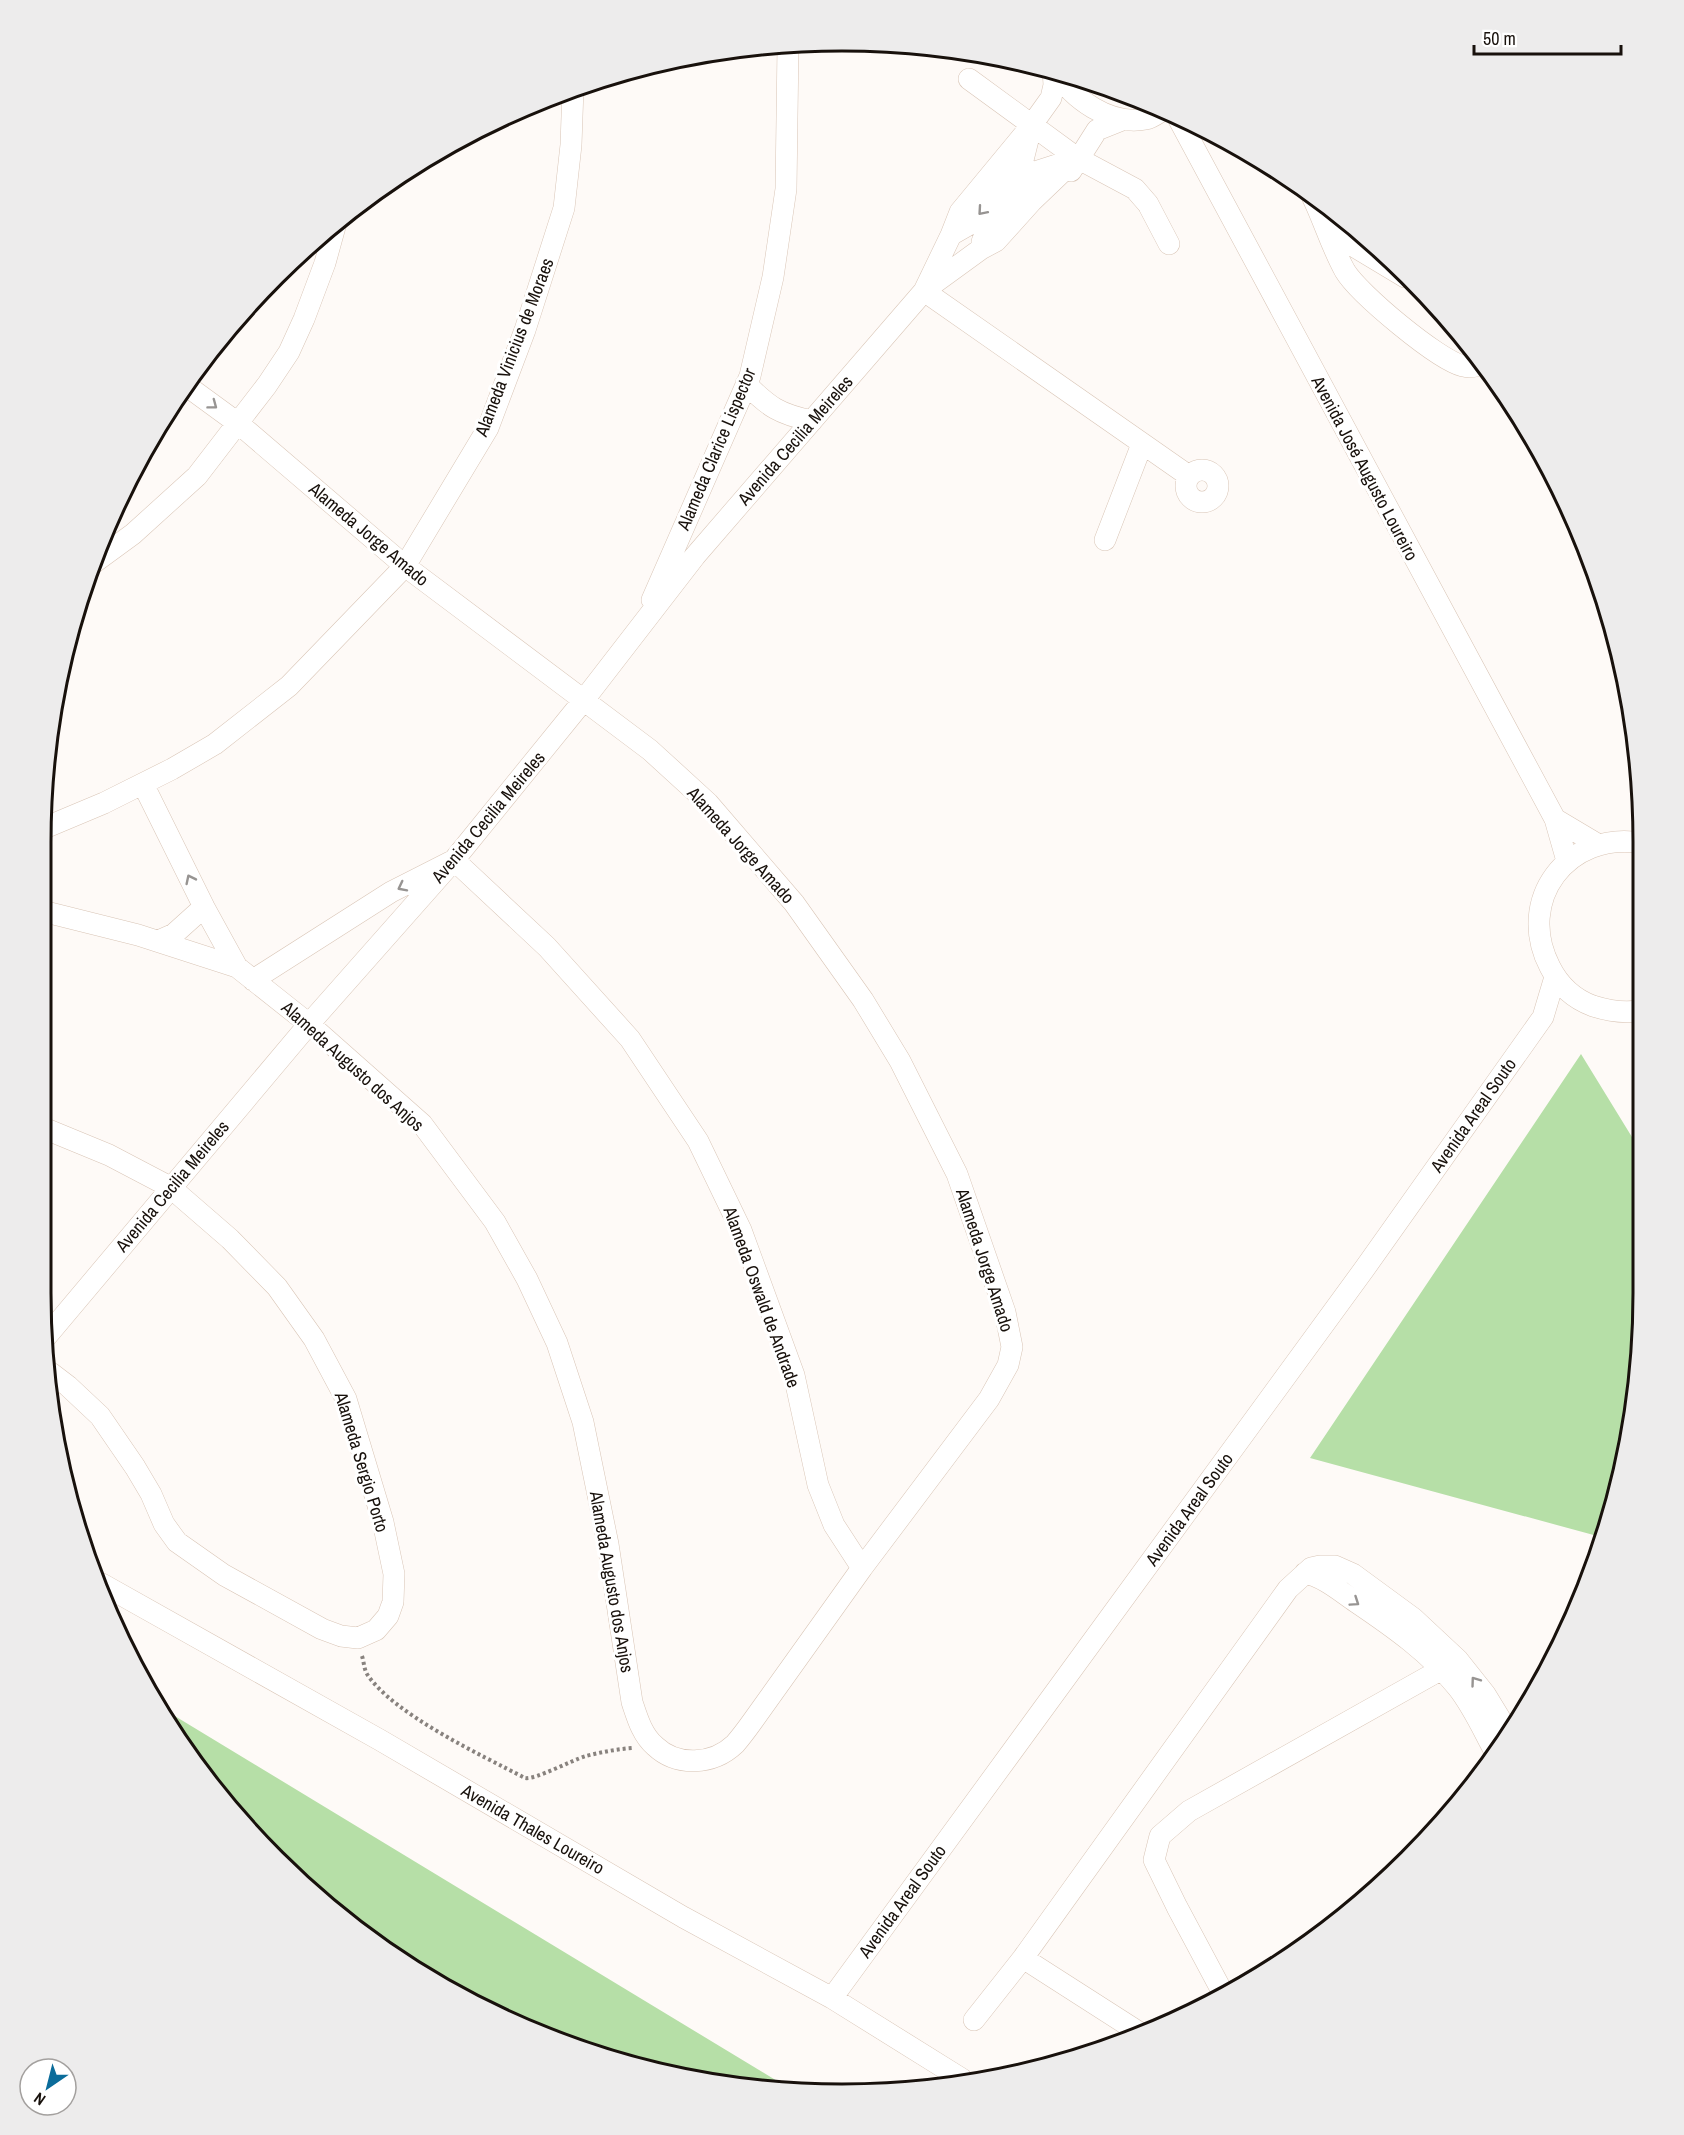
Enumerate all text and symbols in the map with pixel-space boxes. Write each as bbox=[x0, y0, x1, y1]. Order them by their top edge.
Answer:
scale bar bbox=[1474, 18, 1621, 56]
text: 50 m bbox=[1483, 26, 1516, 51]
one-way arrow bbox=[978, 204, 989, 215]
street label: Alameda Vinicius de Moraes bbox=[468, 254, 560, 441]
street label: Alameda Clarice Lispector bbox=[670, 364, 762, 535]
street label: Avenida Cecilia Meireles bbox=[731, 370, 858, 511]
street label: Avenida José Augusto Loureiro bbox=[1305, 370, 1424, 565]
one-way arrow bbox=[207, 398, 218, 409]
street label: Alameda Jorge Amado bbox=[303, 476, 434, 592]
street label: Avenida Cecilia Meireles bbox=[425, 746, 550, 889]
street label: Alameda Jorge Amado bbox=[681, 780, 800, 909]
one-way arrow bbox=[186, 874, 197, 885]
one-way arrow bbox=[397, 879, 408, 891]
street label: Alameda Augusto dos Anjos bbox=[276, 995, 430, 1137]
street label: Avenida Areal Souto bbox=[1424, 1053, 1522, 1178]
street label: Avenida Cecilia Meireles bbox=[109, 1115, 234, 1258]
street label: Alameda Jorge Amado bbox=[950, 1184, 1020, 1335]
street label: Alameda Oswald de Andrade bbox=[717, 1202, 806, 1391]
street label: Alameda Sergio Porto bbox=[329, 1388, 395, 1535]
street label: Avenida Areal Souto bbox=[1139, 1447, 1239, 1571]
street label: Alameda Augusto dos Anjos bbox=[584, 1488, 640, 1675]
one-way arrow bbox=[1349, 1594, 1360, 1605]
one-way arrow bbox=[1471, 1677, 1482, 1688]
street label: Avenida Thales Loureiro bbox=[456, 1777, 609, 1880]
street label: Avenida Areal Souto bbox=[852, 1839, 952, 1963]
north arrow bbox=[18, 2057, 78, 2117]
text: N bbox=[29, 2088, 50, 2111]

